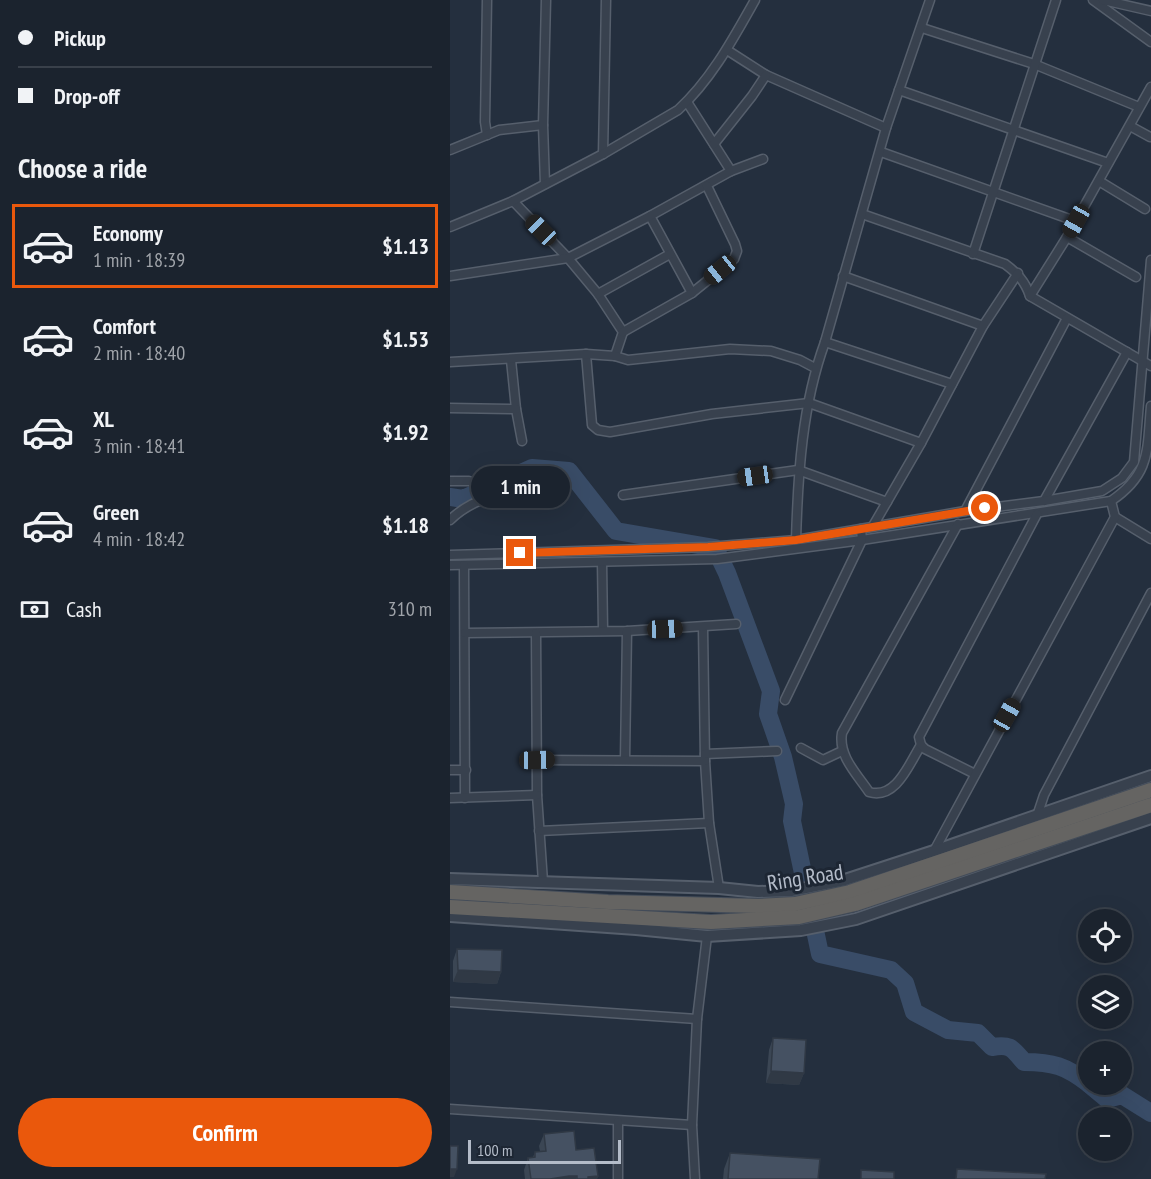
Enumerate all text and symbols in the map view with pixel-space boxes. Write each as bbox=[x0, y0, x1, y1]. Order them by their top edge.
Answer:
text: Pickup bbox=[54, 24, 106, 52]
text: Drop-off bbox=[54, 82, 120, 110]
text: Choose a ride bbox=[18, 151, 147, 185]
car bbox=[1059, 201, 1093, 241]
car bbox=[522, 211, 560, 249]
icon: car bbox=[21, 219, 75, 273]
text: Economy bbox=[93, 219, 163, 247]
text: $1.13 bbox=[382, 232, 429, 260]
text: 1 min · 18:39 bbox=[93, 247, 185, 273]
car bbox=[700, 252, 740, 288]
icon: car bbox=[21, 312, 75, 366]
text: Comfort bbox=[93, 312, 156, 340]
text: $1.53 bbox=[382, 325, 429, 353]
text: 2 min · 18:40 bbox=[93, 340, 185, 366]
icon: car bbox=[21, 405, 75, 459]
text: XL bbox=[93, 405, 114, 433]
text: $1.92 bbox=[382, 418, 429, 446]
text: 3 min · 18:41 bbox=[93, 433, 185, 459]
car bbox=[736, 465, 774, 487]
callout: 1 min bbox=[470, 466, 569, 508]
text: 1 min bbox=[500, 474, 541, 500]
route start bbox=[971, 494, 998, 521]
icon: car bbox=[21, 498, 75, 552]
text: Green bbox=[93, 498, 139, 526]
text: $1.18 bbox=[382, 511, 429, 539]
text: 4 min · 18:42 bbox=[93, 526, 185, 552]
route end bbox=[506, 539, 533, 566]
icon: cash bbox=[18, 593, 51, 626]
text: Cash bbox=[66, 595, 102, 623]
text: 310 m bbox=[388, 596, 432, 622]
car bbox=[647, 619, 683, 639]
car bbox=[990, 695, 1024, 735]
car bbox=[519, 751, 555, 769]
street label: Ring Road bbox=[765, 857, 845, 897]
map controls bbox=[1078, 909, 1132, 1161]
button: locate bbox=[1078, 909, 1132, 963]
button: layers bbox=[1078, 975, 1132, 1029]
button: + bbox=[1078, 1041, 1132, 1095]
button: Confirm bbox=[18, 1098, 432, 1167]
button: − bbox=[1078, 1107, 1132, 1161]
scale bar bbox=[468, 1137, 621, 1164]
text: 100 m bbox=[477, 1140, 512, 1160]

